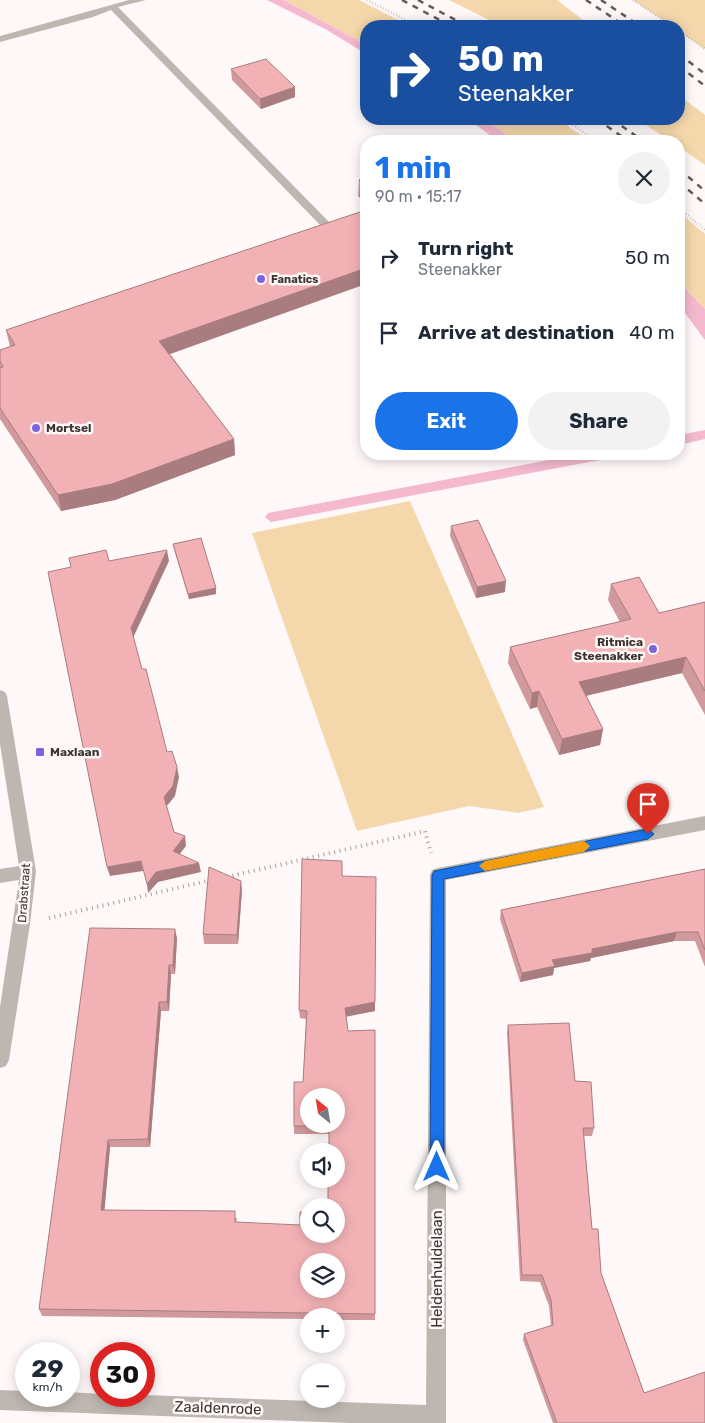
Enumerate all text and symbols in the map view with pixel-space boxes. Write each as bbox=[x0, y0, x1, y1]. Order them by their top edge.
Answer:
text: 50 m bbox=[458, 38, 544, 80]
icon: right bbox=[375, 40, 440, 105]
text: Steenakker bbox=[458, 80, 573, 107]
text: 1 min bbox=[375, 150, 452, 186]
button: close bbox=[618, 152, 670, 204]
text: 90 m · 15:17 bbox=[375, 187, 461, 206]
text: Turn right bbox=[418, 237, 513, 260]
icon: right bbox=[375, 244, 403, 272]
text: 50 m bbox=[625, 246, 670, 269]
text: Steenakker bbox=[418, 260, 502, 279]
marker: Fanatics bbox=[255, 273, 267, 285]
place label: Fanatics bbox=[271, 273, 318, 286]
icon: arrive bbox=[375, 319, 403, 347]
text: Arrive at destination bbox=[418, 321, 614, 344]
text: 40 m bbox=[629, 321, 675, 344]
button: Exit bbox=[375, 392, 518, 450]
button: Share bbox=[528, 392, 670, 450]
place label: Mortsel bbox=[46, 421, 92, 435]
marker: Mortsel bbox=[30, 422, 42, 434]
place label: Ritmica Steenakker bbox=[574, 635, 644, 663]
marker: Ritmica Steenakker bbox=[647, 643, 659, 655]
place label: Maxlaan bbox=[50, 745, 100, 759]
marker: Maxlaan bbox=[34, 746, 46, 758]
pin bbox=[627, 783, 669, 834]
icon: arrive bbox=[634, 790, 662, 818]
street label: Drabstraat bbox=[15, 862, 33, 923]
north arrow bbox=[300, 1088, 345, 1132]
map controls bbox=[300, 1088, 345, 1408]
position arrow bbox=[410, 1140, 462, 1192]
button: sound bbox=[300, 1143, 345, 1188]
button: search bbox=[300, 1198, 345, 1243]
street label: Heldenhuldelaan bbox=[428, 1210, 446, 1328]
button: layers bbox=[300, 1253, 345, 1298]
button: + bbox=[300, 1308, 345, 1353]
speed limit sign: 30 bbox=[90, 1342, 155, 1407]
text: 29 bbox=[31, 1354, 64, 1383]
button: − bbox=[300, 1363, 345, 1408]
text: km/h bbox=[33, 1380, 62, 1394]
street label: Zaaldenrode bbox=[174, 1397, 262, 1419]

